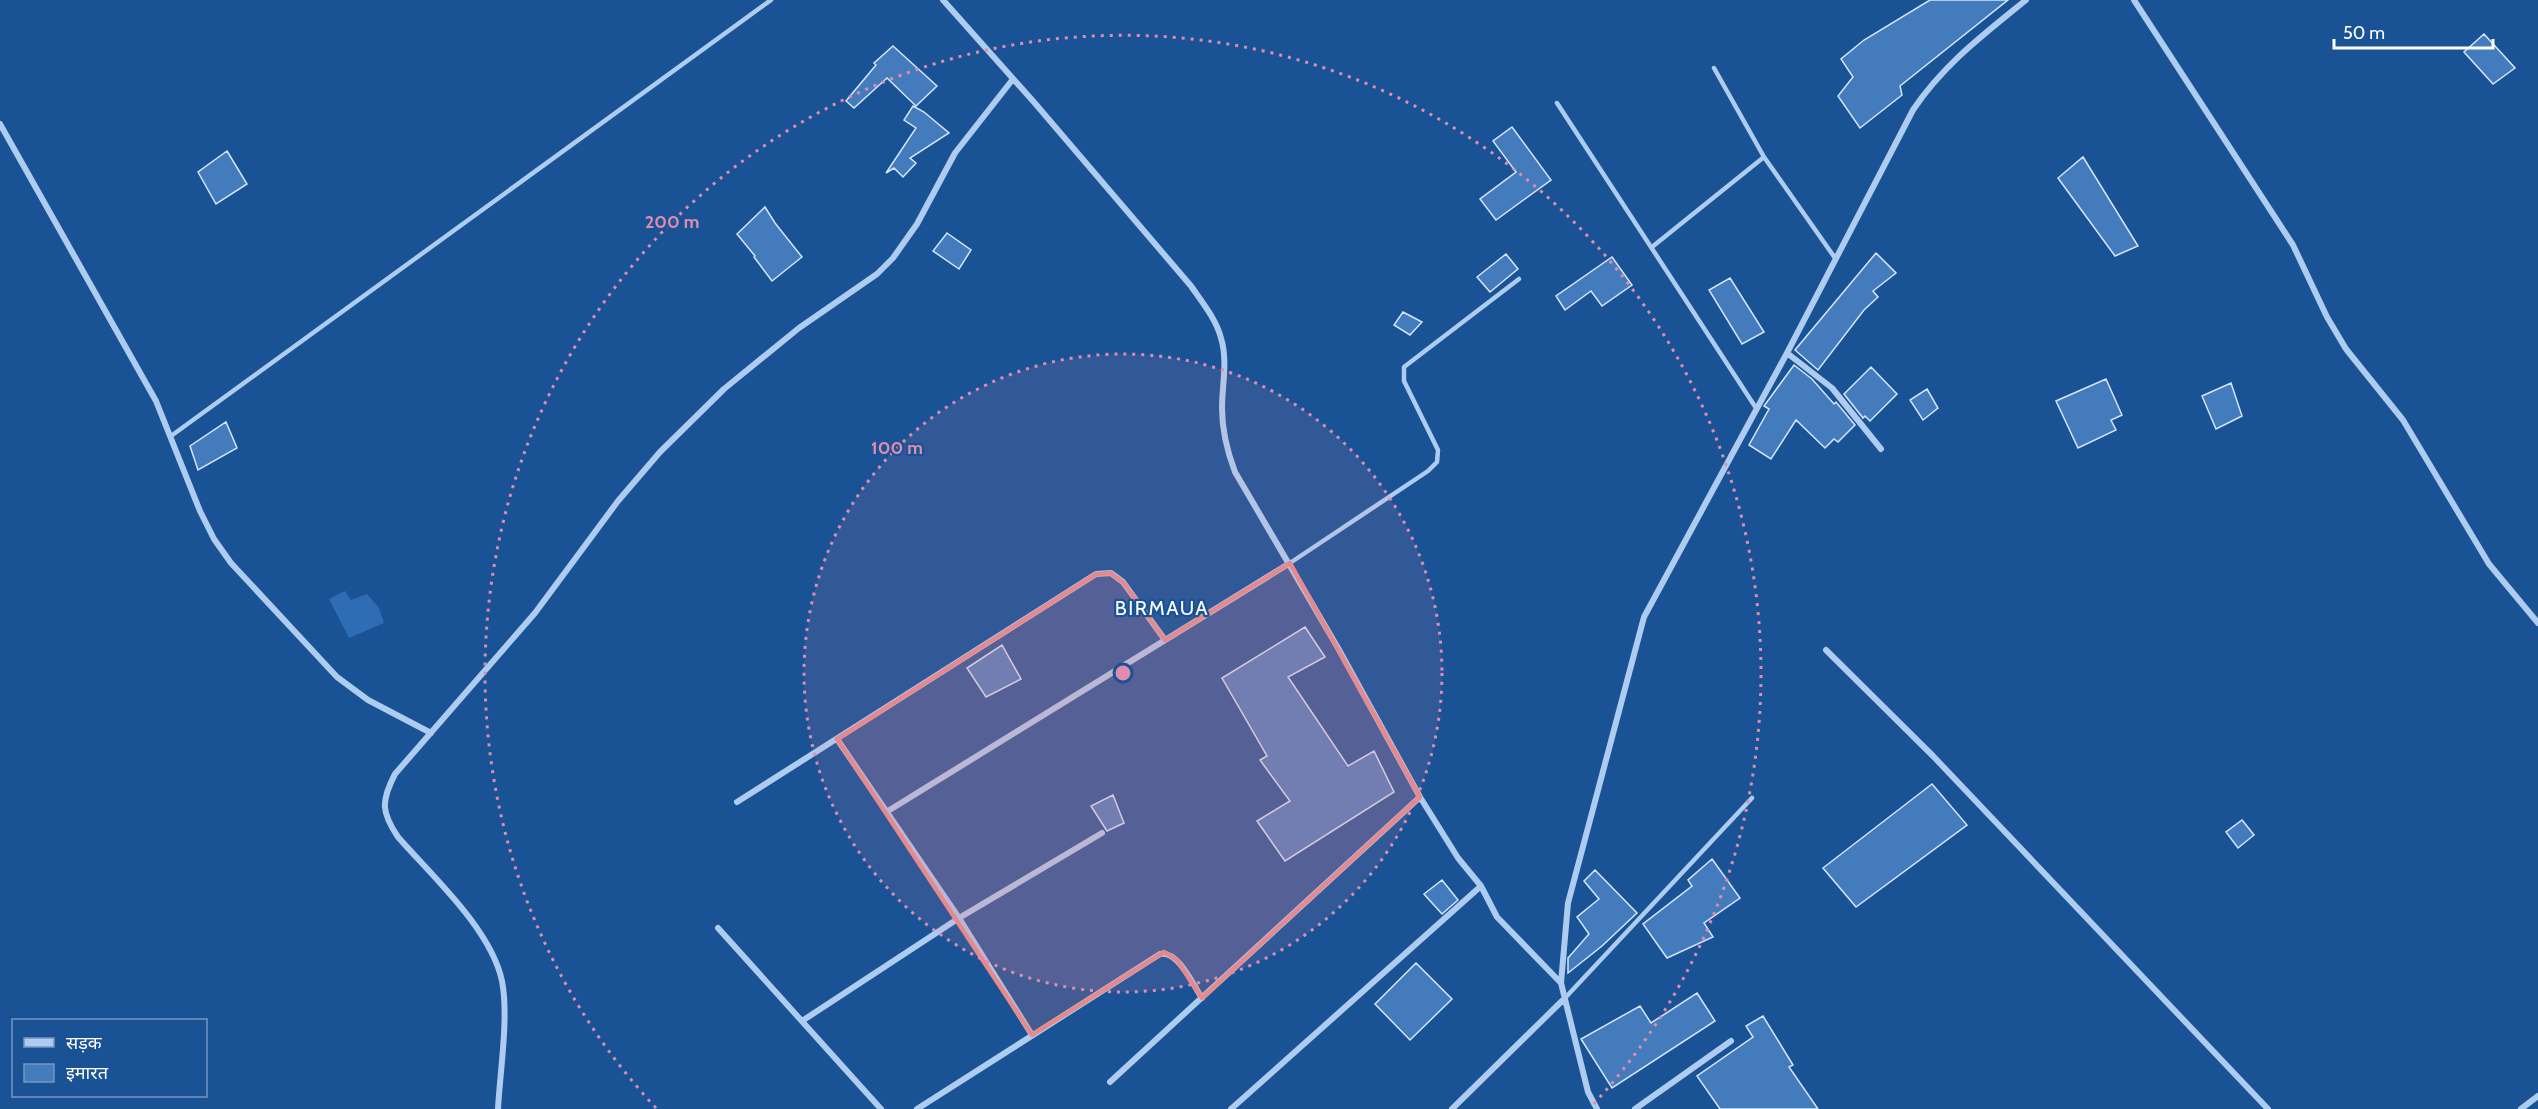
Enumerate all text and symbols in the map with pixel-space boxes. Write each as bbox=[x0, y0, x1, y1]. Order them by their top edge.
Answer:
scale bar bbox=[2334, 12, 2493, 50]
text: 50 m bbox=[2343, 22, 2385, 44]
text: 200 m bbox=[645, 211, 699, 233]
text: 100 m bbox=[871, 437, 923, 459]
district label: BIRMAUA bbox=[1115, 596, 1209, 620]
centre of rings bbox=[1113, 663, 1133, 683]
legend bbox=[12, 1019, 207, 1097]
text: सड़क bbox=[66, 1032, 103, 1054]
text: इमारत bbox=[66, 1062, 109, 1084]

